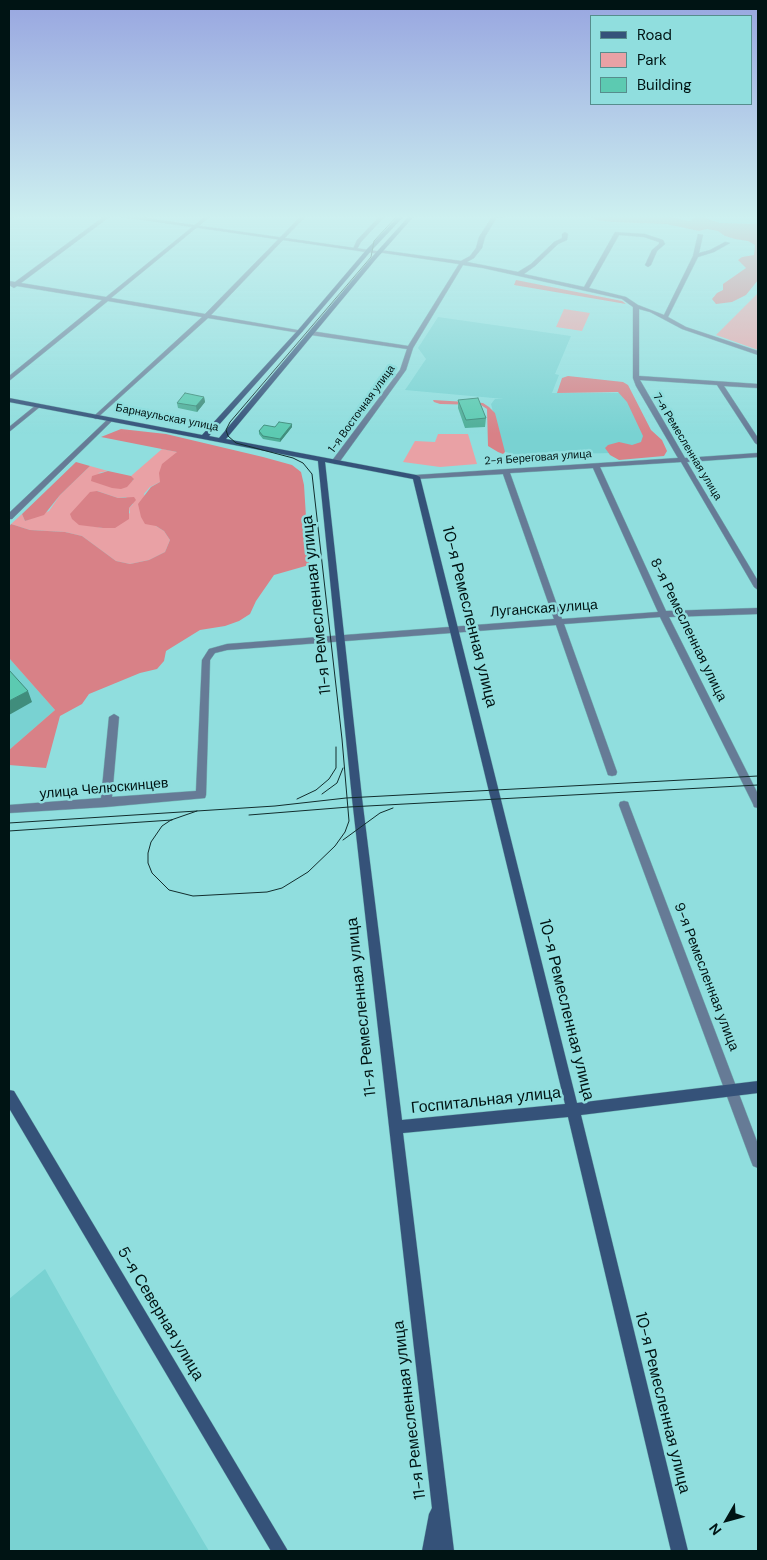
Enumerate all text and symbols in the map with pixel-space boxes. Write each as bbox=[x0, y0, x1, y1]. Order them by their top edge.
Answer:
legend bbox=[590, 15, 752, 105]
text: Road bbox=[637, 25, 672, 45]
text: Park bbox=[637, 50, 667, 70]
text: Building bbox=[637, 75, 692, 95]
street label: 1-я Восточная улица bbox=[326, 363, 398, 455]
street label: 7-я Ремесленная улица bbox=[650, 391, 724, 503]
street label: Барнаульская улица bbox=[114, 402, 220, 434]
street label: 2-я Береговая улица bbox=[484, 448, 592, 468]
street label: 11-я Ремесленная улица bbox=[298, 514, 336, 696]
street label: 10-я Ремесленная улица bbox=[437, 524, 501, 710]
street label: 8-я Ремесленная улица bbox=[646, 556, 730, 704]
street label: Луганская улица bbox=[490, 597, 598, 621]
street label: улица Челюскинцев bbox=[39, 775, 169, 803]
street label: 9-я Ремесленная улица bbox=[670, 900, 742, 1054]
street label: 11-я Ремесленная улица bbox=[343, 916, 381, 1098]
street label: 10-я Ремесленная улица bbox=[534, 917, 598, 1103]
street label: Госпитальная улица bbox=[410, 1084, 562, 1118]
street label: 5-я Северная улица bbox=[112, 1244, 208, 1384]
street label: 10-я Ремесленная улица bbox=[630, 1310, 694, 1496]
street label: 11-я Ремесленная улица bbox=[390, 1319, 430, 1501]
north arrow bbox=[702, 1495, 752, 1545]
text: N bbox=[705, 1520, 725, 1539]

